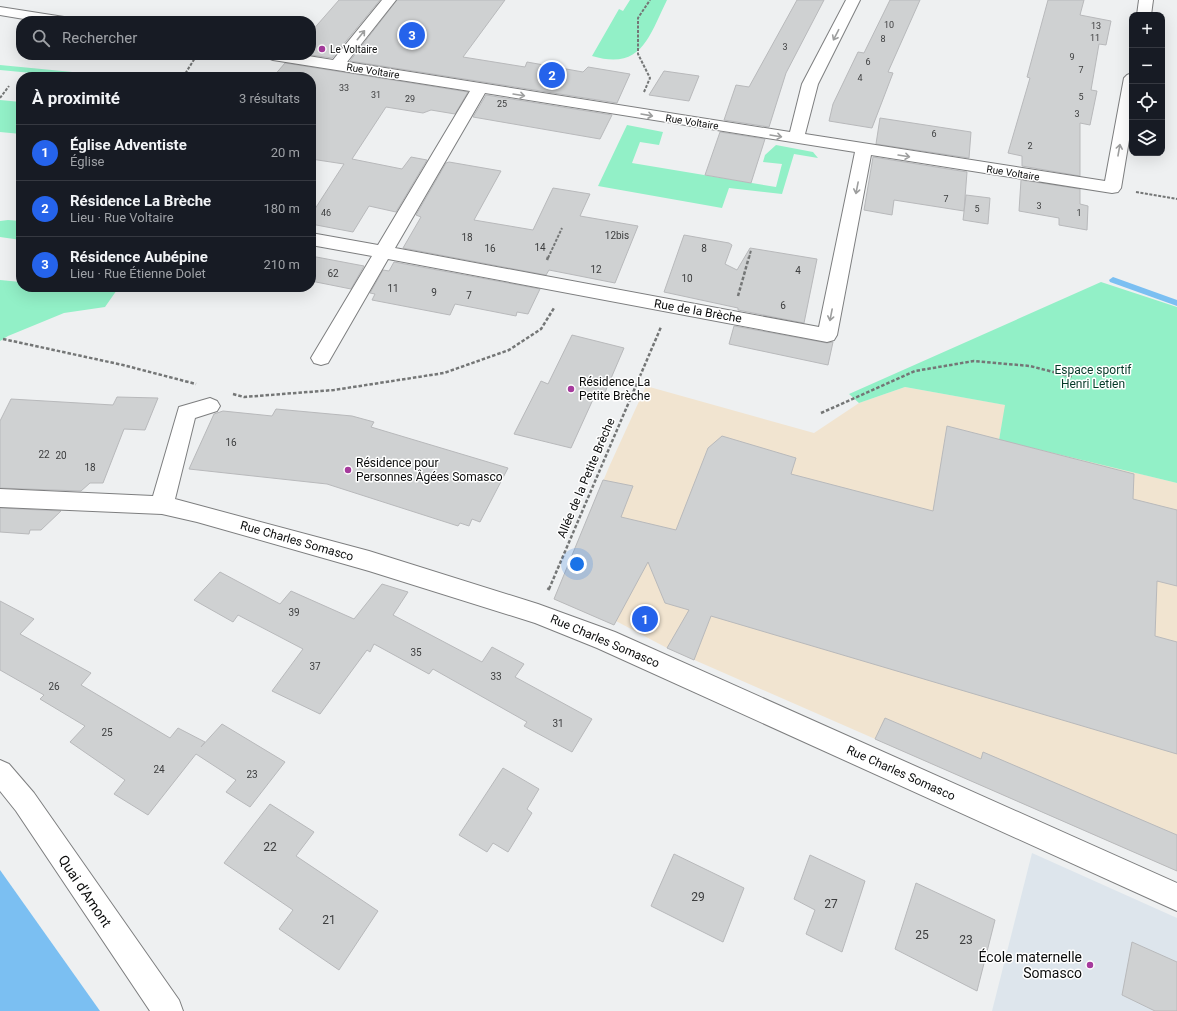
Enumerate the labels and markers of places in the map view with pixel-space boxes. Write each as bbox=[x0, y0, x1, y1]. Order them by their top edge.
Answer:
pin: 3 bbox=[399, 20, 425, 50]
marker: Le Voltaire bbox=[317, 44, 327, 54]
place label: Le Voltaire bbox=[330, 44, 377, 55]
pin: 2 bbox=[539, 60, 565, 90]
place label: Résidence La Petite Brèche bbox=[579, 375, 650, 403]
marker: Résidence La Petite Brèche bbox=[566, 384, 576, 394]
place label: Résidence pour Personnes Âgées Somasco bbox=[356, 456, 503, 484]
marker: Résidence pour Personnes Âgées Somasco bbox=[343, 465, 353, 475]
pin: 1 bbox=[632, 604, 658, 634]
place label: École maternelle Somasco bbox=[979, 948, 1082, 981]
marker: École maternelle Somasco bbox=[1085, 960, 1095, 970]

